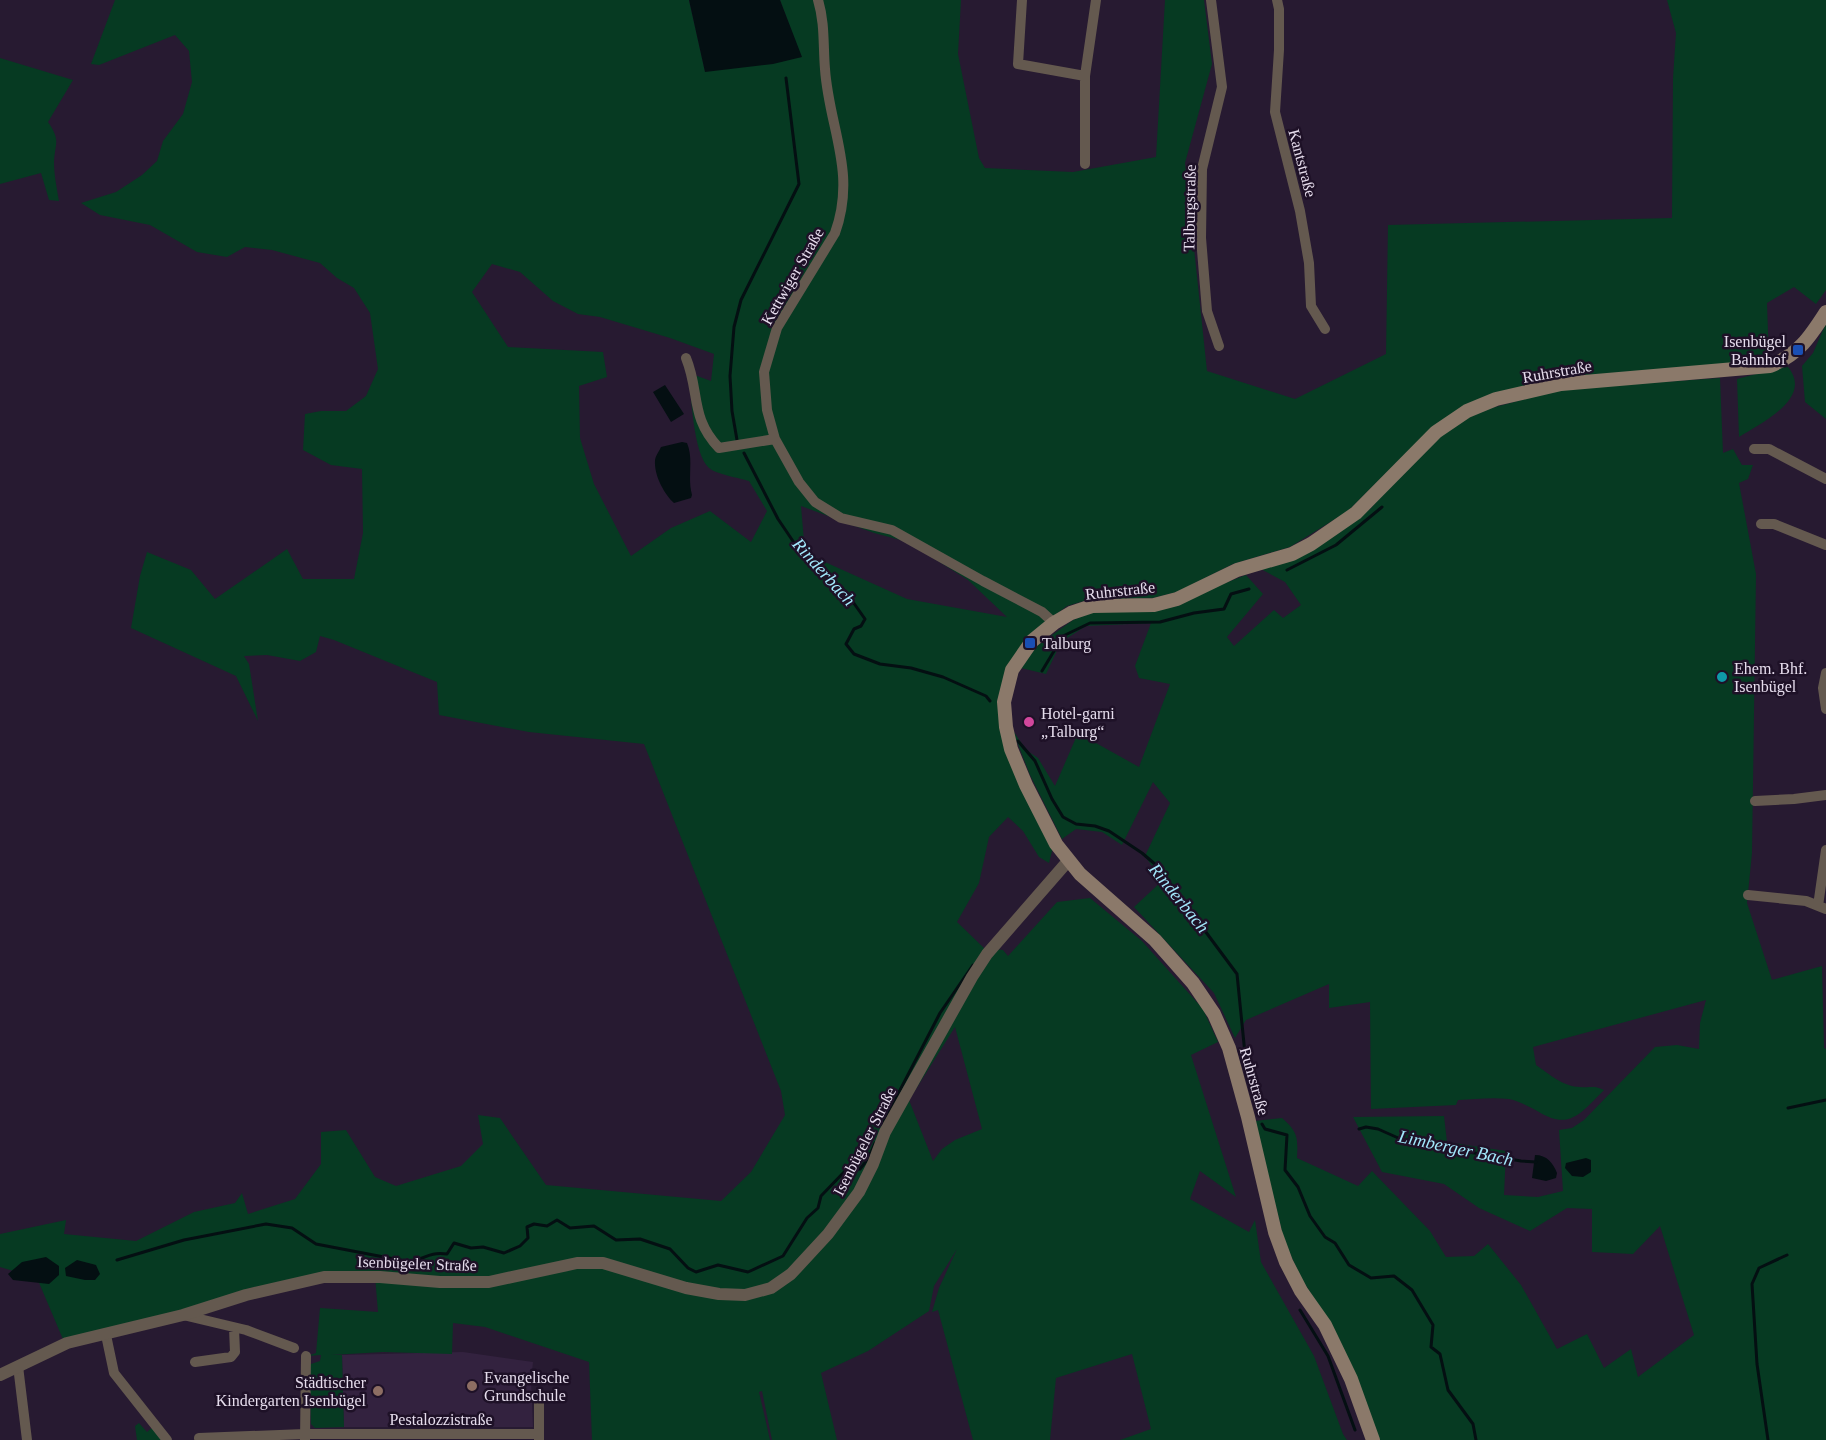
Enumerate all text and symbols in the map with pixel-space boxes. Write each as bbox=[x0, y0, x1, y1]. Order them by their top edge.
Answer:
street label: Kantstraße bbox=[1285, 127, 1320, 199]
street label: Talburgstraße bbox=[1180, 164, 1200, 252]
street label: Kettwiger Straße bbox=[758, 225, 828, 328]
place label: Isenbügel Bahnhof bbox=[1724, 333, 1787, 368]
marker: Isenbügel Bahnhof bbox=[1791, 343, 1805, 357]
street label: Ruhrstraße bbox=[1521, 357, 1593, 386]
water label: Rinderbach bbox=[788, 533, 860, 610]
street label: Ruhrstraße bbox=[1084, 578, 1156, 603]
place label: Talburg bbox=[1042, 635, 1091, 653]
marker: Talburg bbox=[1023, 636, 1037, 650]
place label: Ehem. Bhf. Isenbügel bbox=[1734, 660, 1807, 696]
marker: Ehem. Bhf. Isenbügel bbox=[1715, 670, 1729, 684]
place label: Hotel-garni „Talburg“ bbox=[1041, 705, 1115, 741]
marker: Hotel-garni „Talburg“ bbox=[1022, 715, 1036, 729]
water label: Rinderbach bbox=[1144, 858, 1213, 937]
street label: Ruhrstraße bbox=[1237, 1045, 1272, 1117]
street label: Isenbügeler Straße bbox=[830, 1084, 900, 1199]
water label: Limberger Bach bbox=[1396, 1126, 1515, 1170]
street label: Isenbügeler Straße bbox=[357, 1253, 477, 1275]
place label: Evangelische Grundschule bbox=[484, 1369, 569, 1404]
place label: Städtischer Kindergarten Isenbügel bbox=[216, 1374, 367, 1410]
marker: Evangelische Grundschule bbox=[465, 1379, 479, 1393]
marker: Städtischer Kindergarten Isenbügel bbox=[371, 1384, 385, 1398]
street label: Pestalozzistraße bbox=[389, 1411, 493, 1428]

